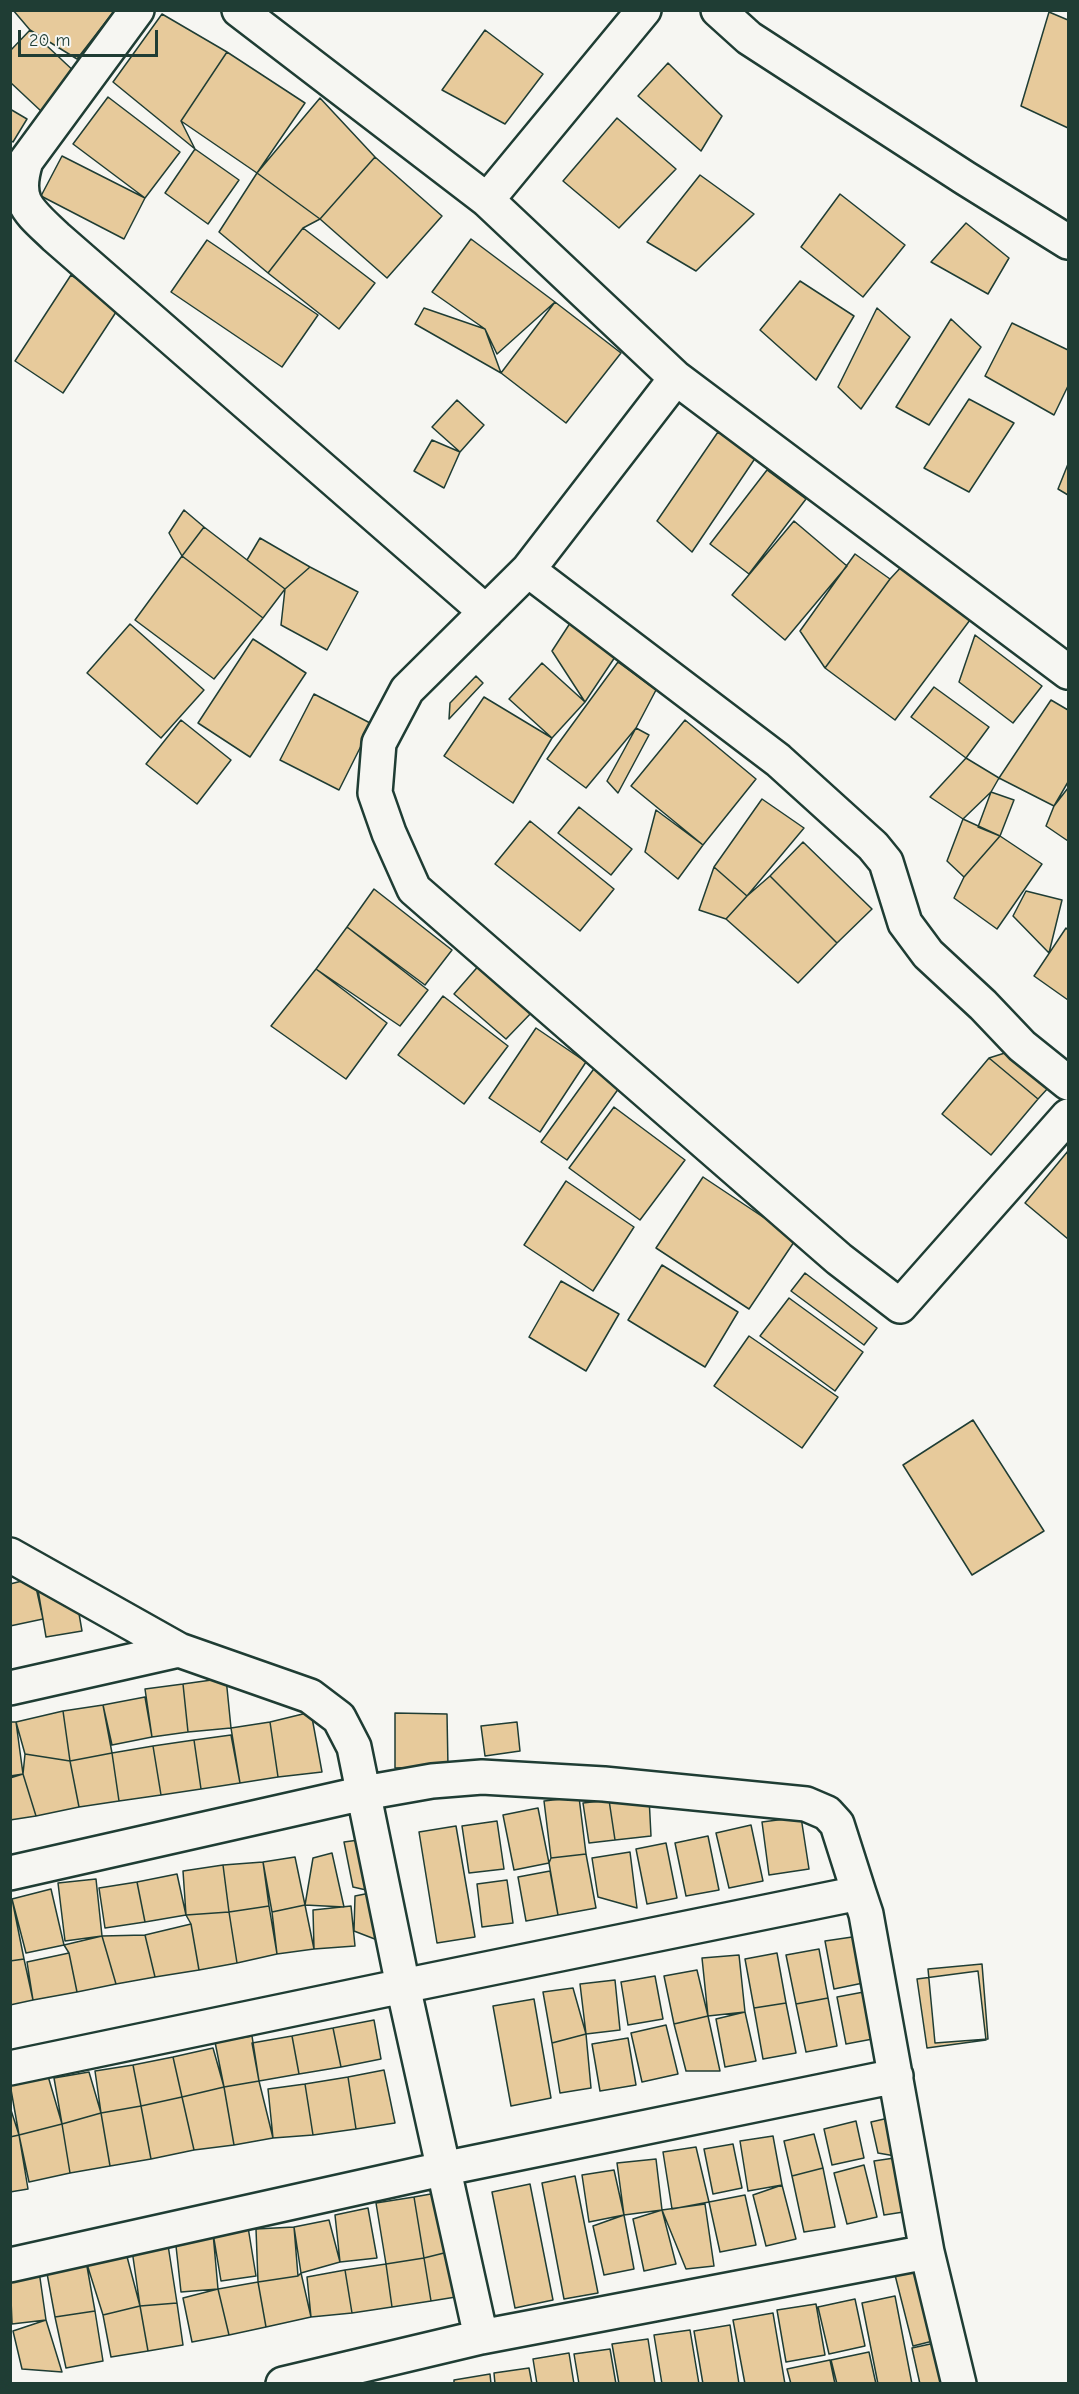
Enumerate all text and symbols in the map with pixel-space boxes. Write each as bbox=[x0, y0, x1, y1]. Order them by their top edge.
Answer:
scale bar bbox=[21, 18, 160, 56]
text: 20 m bbox=[29, 30, 70, 51]

